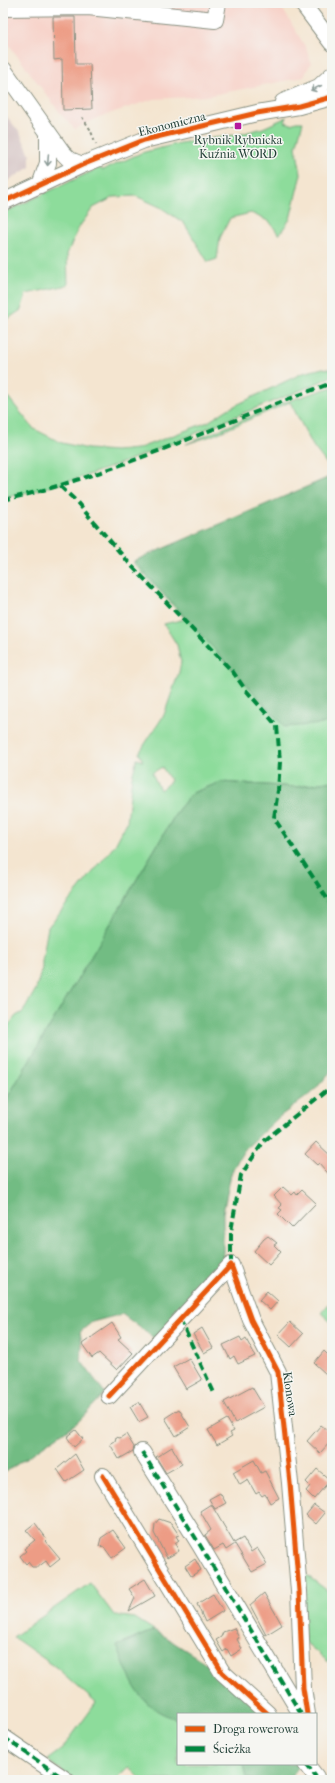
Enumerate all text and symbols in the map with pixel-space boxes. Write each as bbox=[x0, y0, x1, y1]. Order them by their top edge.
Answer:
one-way arrow bbox=[310, 85, 322, 92]
street label: Ekonomiczna bbox=[137, 109, 208, 139]
marker: Rybnik Rybnicka Kuźnia WORD bbox=[233, 121, 243, 131]
place label: Rybnik Rybnicka Kuźnia WORD bbox=[194, 133, 283, 161]
one-way arrow bbox=[44, 153, 51, 166]
street label: Klonowa bbox=[280, 1371, 300, 1418]
legend bbox=[177, 1713, 317, 1765]
text: Droga rowerowa bbox=[213, 1722, 299, 1736]
text: Ścieżka bbox=[213, 1741, 251, 1756]

